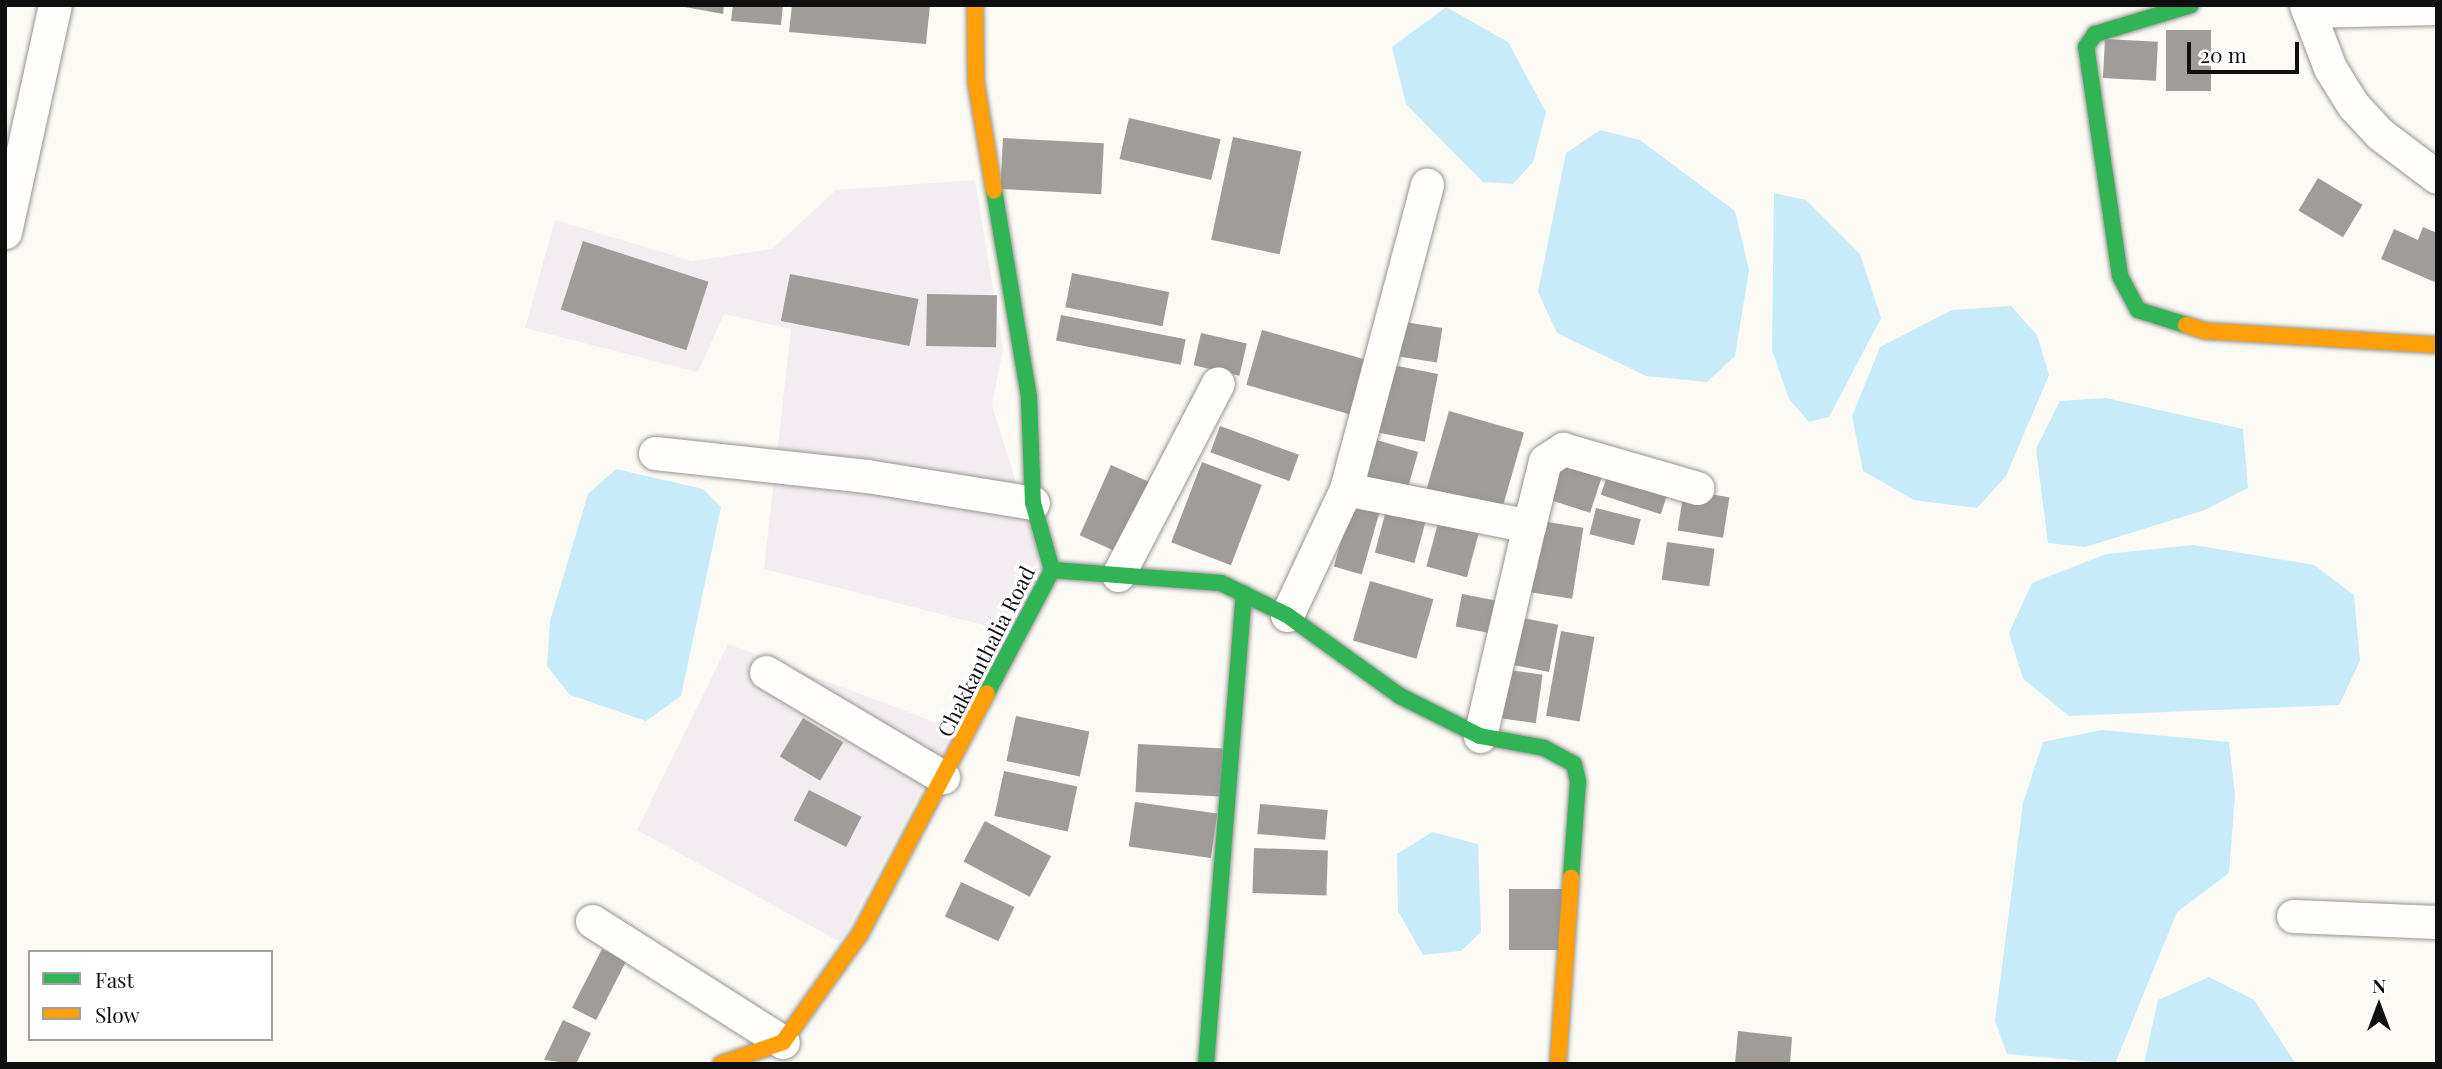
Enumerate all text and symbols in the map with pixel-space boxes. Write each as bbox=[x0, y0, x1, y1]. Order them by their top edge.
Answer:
scale bar bbox=[2190, 28, 2302, 72]
text: 20 m bbox=[2200, 40, 2247, 68]
street label: Chakkanthalia Road bbox=[931, 561, 1039, 741]
legend bbox=[28, 950, 273, 1041]
text: Fast bbox=[95, 965, 134, 993]
north arrow bbox=[2344, 971, 2414, 1041]
text: N bbox=[2372, 972, 2386, 998]
text: Slow bbox=[95, 1000, 140, 1028]

